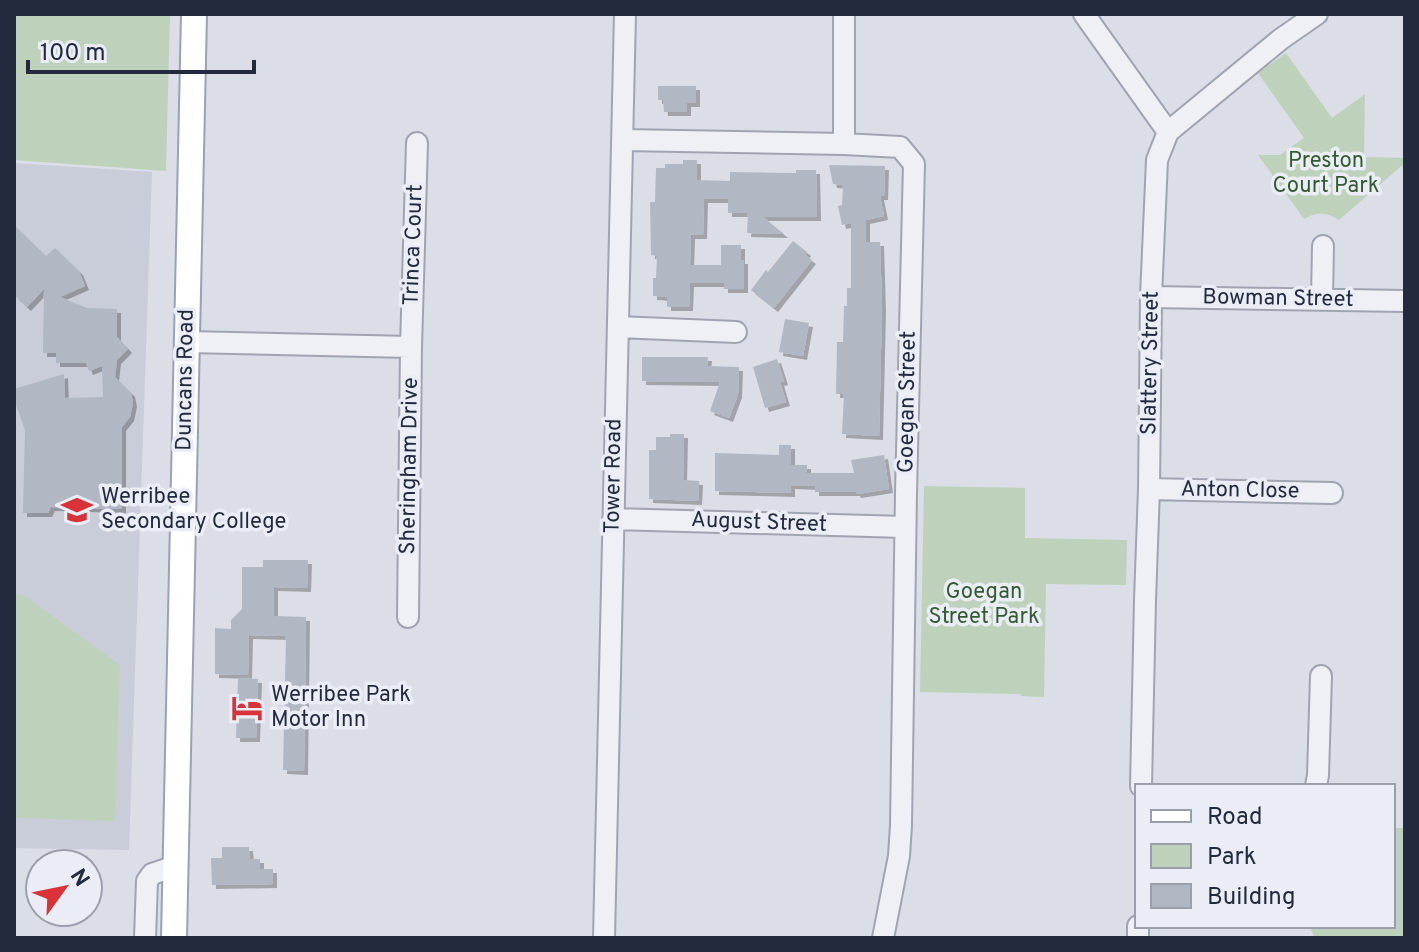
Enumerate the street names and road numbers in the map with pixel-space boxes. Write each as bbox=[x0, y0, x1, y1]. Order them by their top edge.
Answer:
street label: Trinca Court bbox=[398, 184, 430, 306]
street label: Bowman Street bbox=[1202, 284, 1354, 314]
street label: Slattery Street bbox=[1136, 291, 1166, 435]
street label: Duncans Road bbox=[171, 309, 201, 451]
street label: Goegan Street bbox=[893, 331, 923, 473]
street label: Sheringham Drive bbox=[395, 377, 425, 555]
street label: Tower Road bbox=[599, 418, 629, 534]
street label: Anton Close bbox=[1180, 476, 1300, 506]
street label: August Street bbox=[691, 507, 827, 539]

